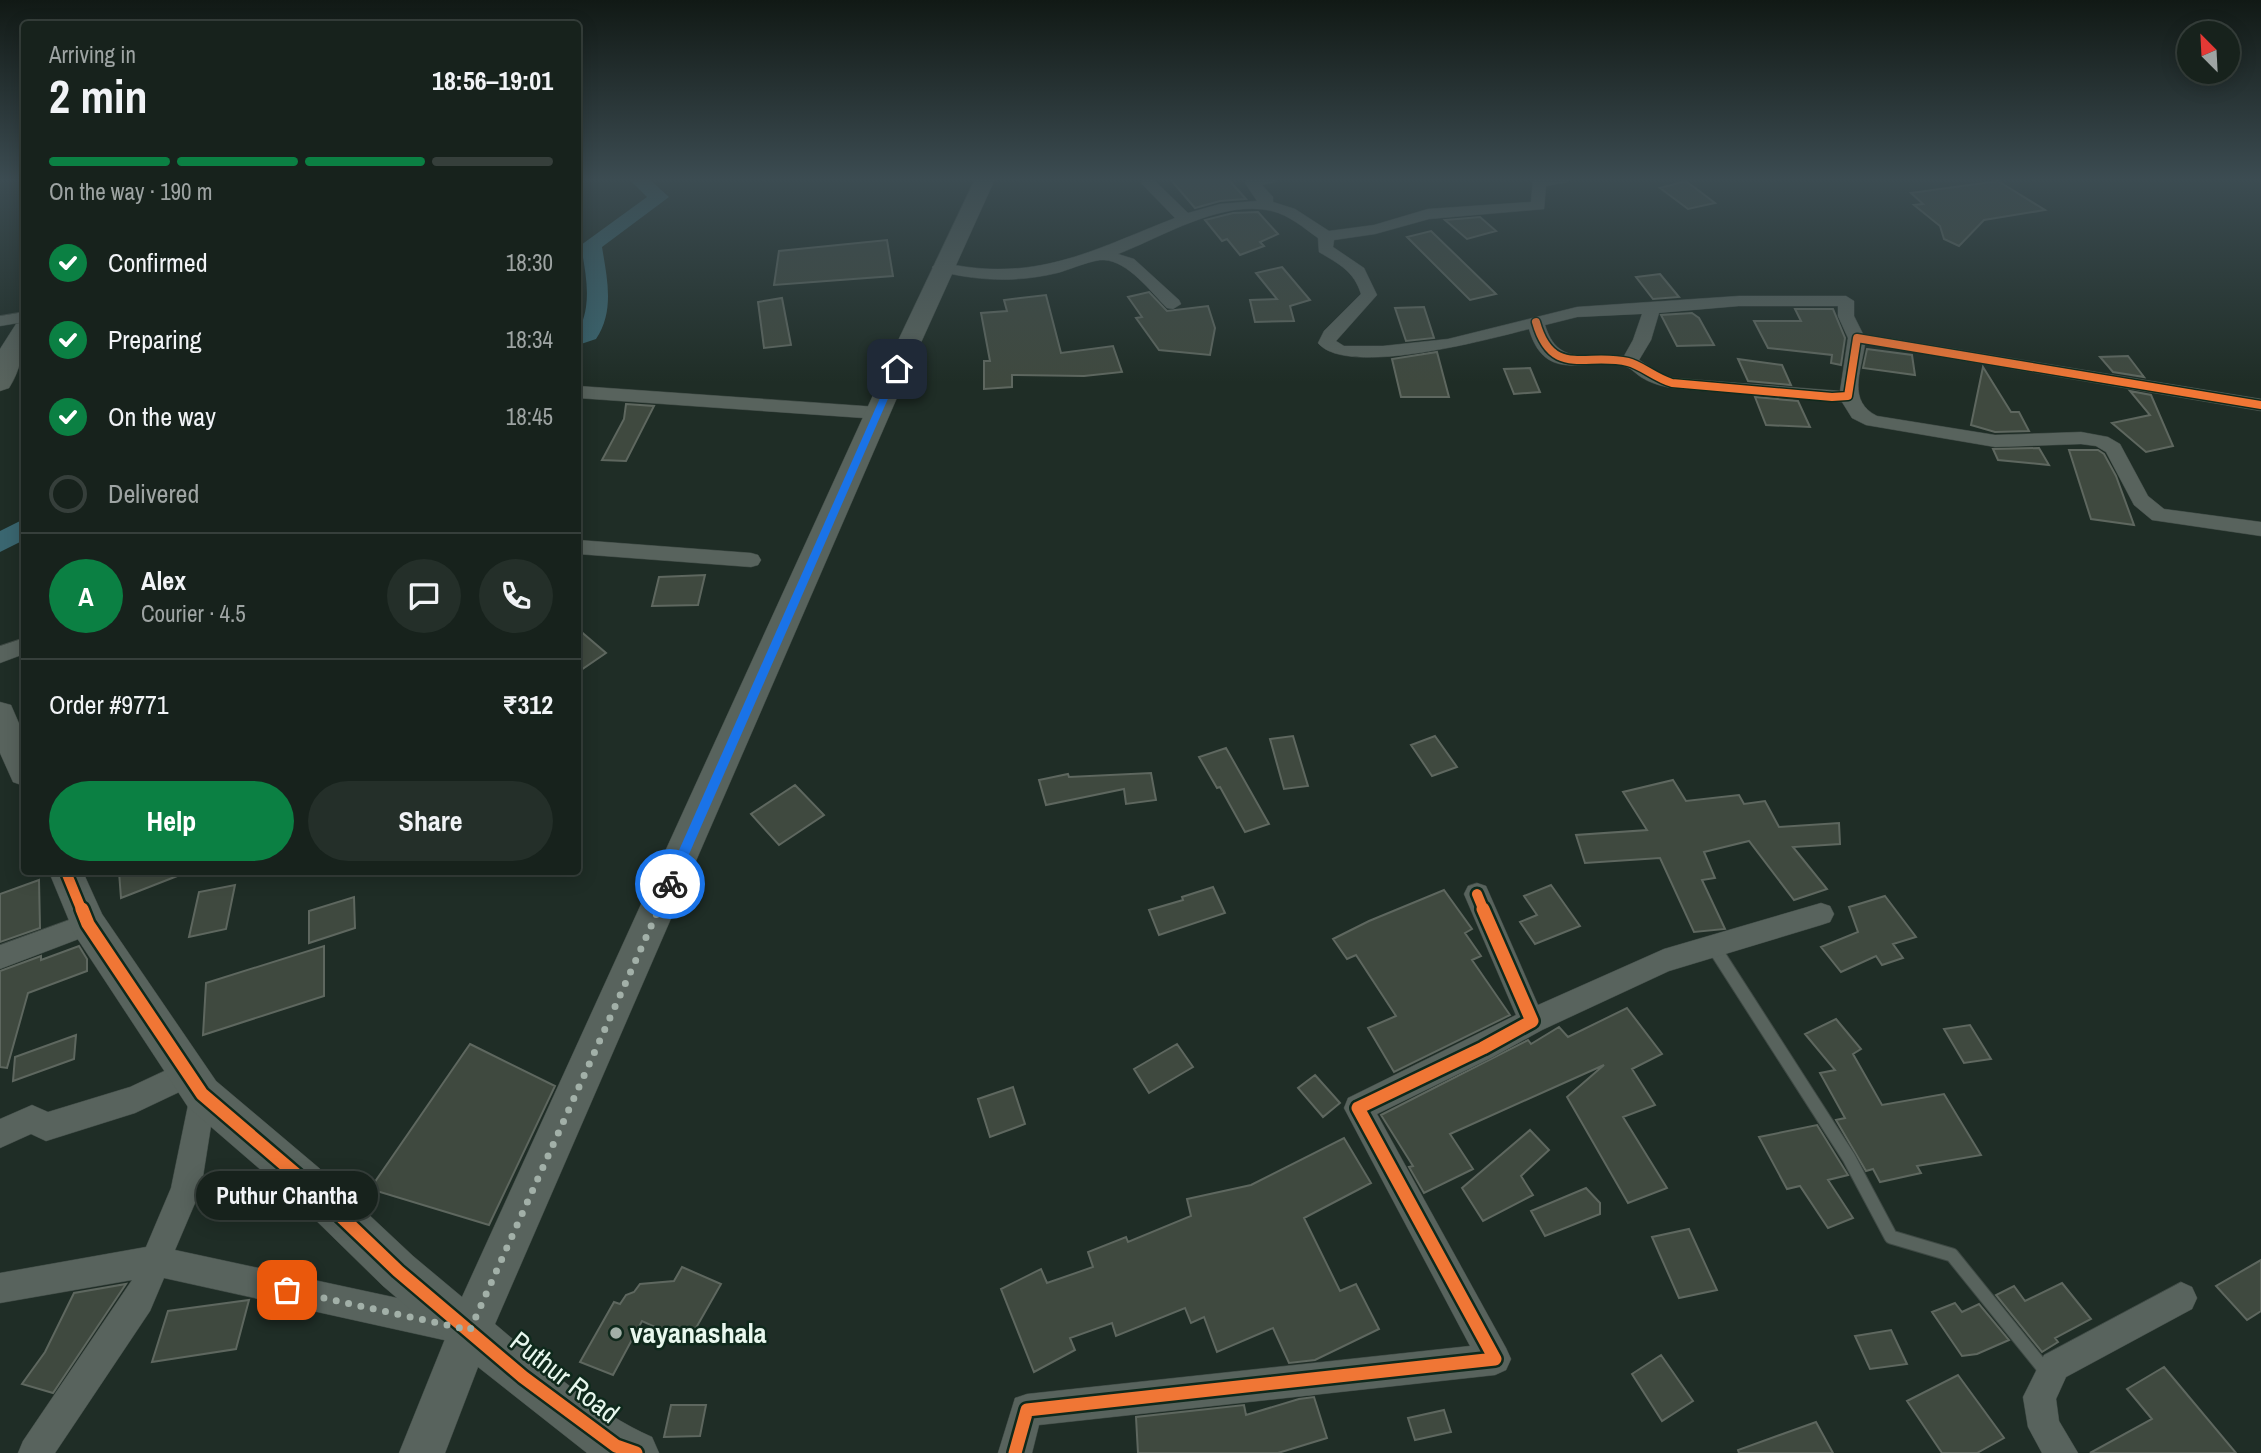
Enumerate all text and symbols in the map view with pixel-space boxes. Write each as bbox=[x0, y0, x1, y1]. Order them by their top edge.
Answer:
north arrow bbox=[2177, 21, 2240, 84]
map controls bbox=[2177, 21, 2240, 84]
text: Arriving in bbox=[49, 39, 136, 70]
text: 18:56–19:01 bbox=[432, 63, 553, 98]
text: 2 min bbox=[49, 65, 148, 127]
text: On the way · 190 m bbox=[49, 176, 213, 207]
icon: check bbox=[49, 244, 87, 282]
text: Confirmed bbox=[108, 245, 208, 280]
text: 18:30 bbox=[506, 247, 553, 278]
icon: check bbox=[49, 321, 87, 359]
text: Preparing bbox=[108, 322, 202, 357]
text: 18:34 bbox=[506, 324, 553, 355]
pin bbox=[867, 339, 927, 399]
icon: home bbox=[878, 350, 916, 388]
icon: check bbox=[49, 398, 87, 436]
text: On the way bbox=[108, 399, 216, 434]
text: 18:45 bbox=[506, 401, 553, 432]
text: Delivered bbox=[108, 476, 199, 511]
button: chat bbox=[387, 559, 461, 633]
button: phone bbox=[479, 559, 553, 633]
text: Alex bbox=[141, 563, 186, 598]
text: A bbox=[78, 579, 94, 614]
text: Courier · 4.5 bbox=[141, 598, 246, 629]
text: Order #9771 bbox=[49, 687, 169, 722]
text: ₹312 bbox=[502, 687, 553, 722]
button: Help bbox=[49, 781, 294, 861]
button: Share bbox=[308, 781, 553, 861]
courier bbox=[635, 849, 705, 919]
icon: bike bbox=[651, 865, 689, 903]
callout: Puthur Chantha bbox=[196, 1171, 378, 1220]
text: Puthur Chantha bbox=[216, 1180, 358, 1211]
pin bbox=[257, 1260, 317, 1320]
icon: bag bbox=[268, 1271, 306, 1309]
place label: vayanashala bbox=[630, 1314, 767, 1352]
street label: Puthur Road bbox=[503, 1322, 627, 1432]
marker: vayanashala bbox=[608, 1325, 624, 1341]

